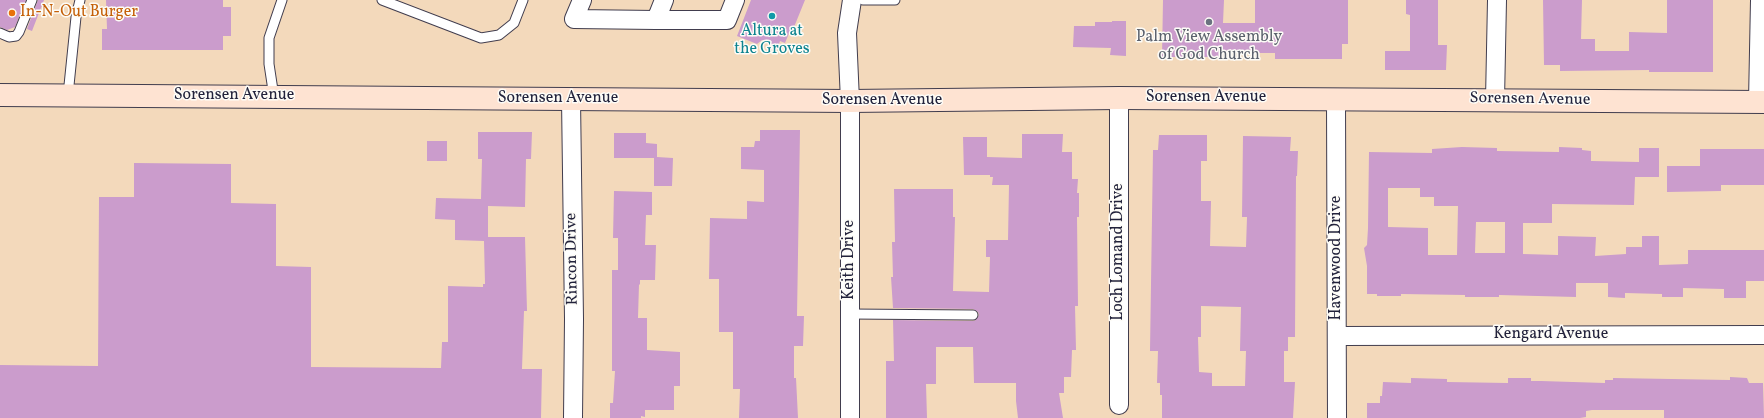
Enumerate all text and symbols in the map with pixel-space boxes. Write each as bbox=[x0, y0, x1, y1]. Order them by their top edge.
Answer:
place label: In-N-Out Burger bbox=[20, 3, 138, 23]
marker: In-N-Out Burger bbox=[7, 8, 17, 18]
marker: Altura at the Groves bbox=[767, 11, 777, 21]
marker: Palm View Assembly of God Church bbox=[1204, 17, 1214, 27]
place label: Altura at the Groves bbox=[734, 22, 810, 60]
place label: Palm View Assembly of God Church bbox=[1136, 28, 1282, 66]
street label: Sorensen Avenue bbox=[174, 86, 294, 106]
street label: Sorensen Avenue bbox=[1146, 88, 1266, 108]
street label: Sorensen Avenue bbox=[498, 89, 618, 109]
street label: Sorensen Avenue bbox=[1469, 89, 1591, 111]
street label: Sorensen Avenue bbox=[822, 91, 942, 111]
street label: Loch Lomand Drive bbox=[1109, 183, 1129, 321]
street label: Havenwood Drive bbox=[1327, 196, 1347, 320]
street label: Rincon Drive bbox=[563, 212, 583, 306]
street label: Keith Drive bbox=[840, 220, 860, 300]
street label: Kengard Avenue bbox=[1494, 325, 1608, 345]

